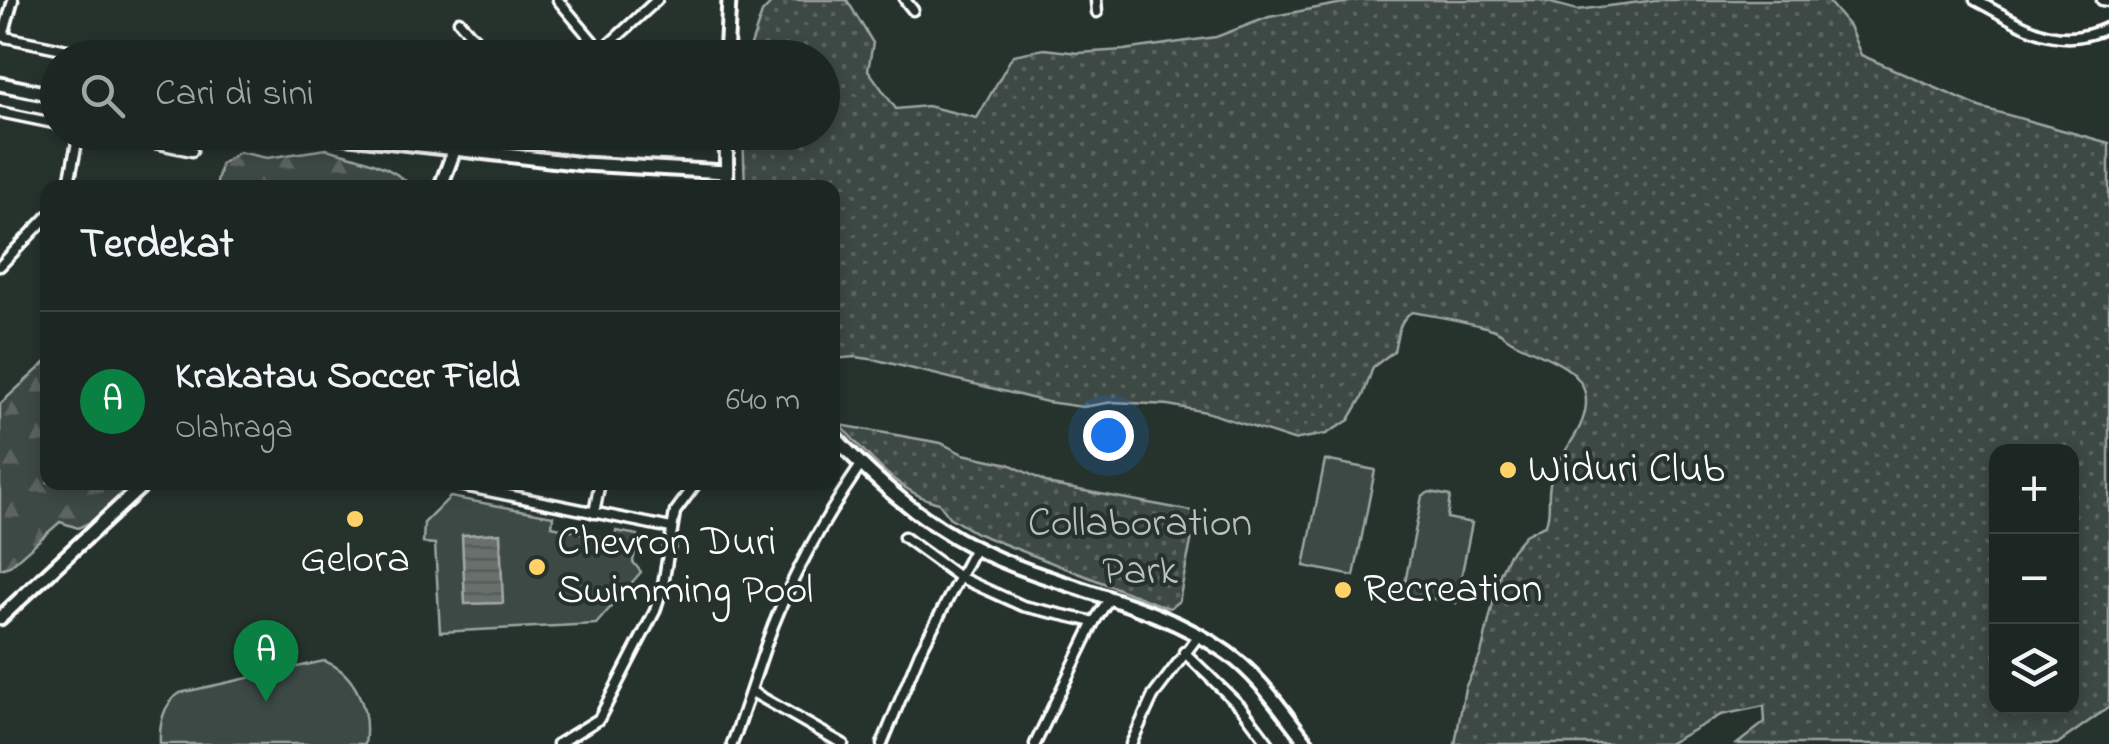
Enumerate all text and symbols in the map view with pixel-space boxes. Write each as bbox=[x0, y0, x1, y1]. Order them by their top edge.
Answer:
search box bbox=[40, 40, 840, 150]
text: Cari di sini bbox=[155, 67, 314, 123]
icon: search bbox=[75, 68, 130, 123]
text: Terdekat bbox=[80, 215, 234, 276]
text: Krakatau Soccer Field bbox=[175, 350, 520, 406]
text: A bbox=[103, 378, 122, 425]
text: 640 m bbox=[726, 378, 800, 425]
text: Olahraga bbox=[175, 406, 293, 453]
your location bbox=[1083, 410, 1134, 461]
place label: Widuri Club bbox=[1528, 440, 1725, 501]
map controls bbox=[1989, 444, 2079, 714]
button: + bbox=[1989, 444, 2079, 534]
marker: Widuri Club bbox=[1497, 459, 1519, 481]
park label: Collaboration Park bbox=[1028, 494, 1252, 603]
marker: Gelora bbox=[344, 508, 366, 530]
place label: Chevron Duri Swimming Pool bbox=[557, 513, 813, 622]
place label: Gelora bbox=[300, 530, 410, 591]
button: − bbox=[1989, 534, 2079, 624]
marker: Chevron Duri Swimming Pool bbox=[526, 556, 548, 578]
place label: Recreation bbox=[1363, 560, 1542, 621]
marker: Recreation bbox=[1332, 579, 1354, 601]
pin: A bbox=[234, 620, 298, 702]
button: layers bbox=[1989, 624, 2079, 714]

